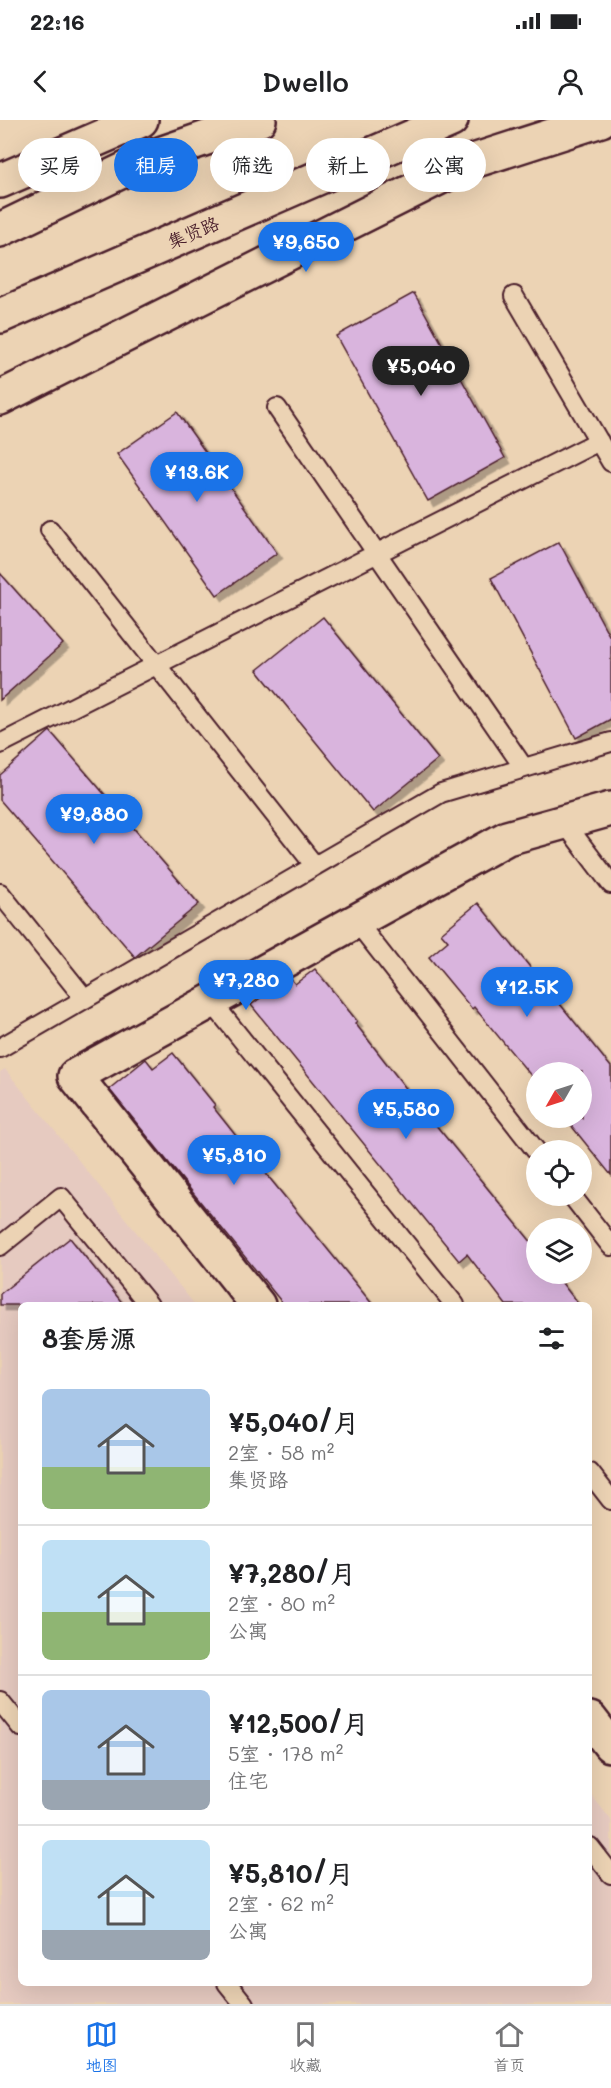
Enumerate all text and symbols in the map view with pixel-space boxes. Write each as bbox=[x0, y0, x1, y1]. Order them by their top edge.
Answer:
text: 22:16 bbox=[30, 7, 85, 36]
text: Dwello bbox=[262, 64, 349, 99]
icon: back bbox=[24, 65, 57, 98]
icon: person bbox=[554, 65, 587, 98]
chip: 买房 bbox=[18, 138, 102, 192]
chip: 租房 bbox=[114, 138, 198, 192]
chip: 筛选 bbox=[210, 138, 294, 192]
chip: 新上 bbox=[306, 138, 390, 192]
chip: 公寓 bbox=[402, 138, 486, 192]
street label: 集贤路 bbox=[163, 210, 223, 254]
pin: ¥9,650 bbox=[257, 222, 355, 273]
text: ¥9,650 bbox=[272, 228, 340, 254]
pin: ¥5,040 bbox=[372, 346, 470, 397]
text: ¥5,040 bbox=[386, 352, 456, 378]
pin: ¥13.6K bbox=[148, 452, 246, 503]
text: ¥13.6K bbox=[164, 458, 230, 484]
pin: ¥9,880 bbox=[45, 794, 143, 845]
text: ¥9,880 bbox=[60, 800, 128, 826]
pin: ¥7,280 bbox=[197, 960, 295, 1011]
text: ¥7,280 bbox=[213, 966, 279, 992]
pin: ¥12.5K bbox=[478, 967, 576, 1018]
text: ¥12.5K bbox=[495, 973, 559, 999]
north arrow bbox=[526, 1062, 592, 1128]
map controls bbox=[526, 1062, 592, 1284]
pin: ¥5,580 bbox=[357, 1089, 455, 1140]
text: ¥5,580 bbox=[372, 1095, 440, 1121]
pin: ¥5,810 bbox=[185, 1135, 283, 1186]
button: locate bbox=[526, 1140, 592, 1206]
text: ¥5,810 bbox=[201, 1141, 267, 1167]
button: layers bbox=[526, 1218, 592, 1284]
text: 8套房源 bbox=[42, 1321, 136, 1355]
icon: filters bbox=[535, 1322, 568, 1355]
text: ¥5,040/月 bbox=[228, 1405, 359, 1439]
icon: home bbox=[90, 1413, 162, 1485]
text: 2室 · 58 m² bbox=[228, 1439, 334, 1465]
text: 集贤路 bbox=[228, 1466, 288, 1492]
text: ¥7,280/月 bbox=[228, 1556, 356, 1590]
icon: home bbox=[90, 1564, 162, 1636]
text: 2室 · 80 m² bbox=[228, 1590, 335, 1616]
text: 公寓 bbox=[228, 1617, 268, 1643]
text: ¥12,500/月 bbox=[228, 1706, 369, 1740]
icon: home bbox=[90, 1714, 162, 1786]
text: 5室 · 178 m² bbox=[228, 1740, 343, 1766]
text: 住宅 bbox=[228, 1767, 268, 1793]
text: ¥5,810/月 bbox=[228, 1856, 354, 1890]
icon: home bbox=[90, 1864, 162, 1936]
text: 2室 · 62 m² bbox=[228, 1890, 334, 1916]
text: 公寓 bbox=[228, 1917, 268, 1943]
tab: 地图 bbox=[85, 2018, 118, 2076]
tab: 收藏 bbox=[289, 2018, 322, 2076]
tab: 首页 bbox=[493, 2018, 526, 2076]

